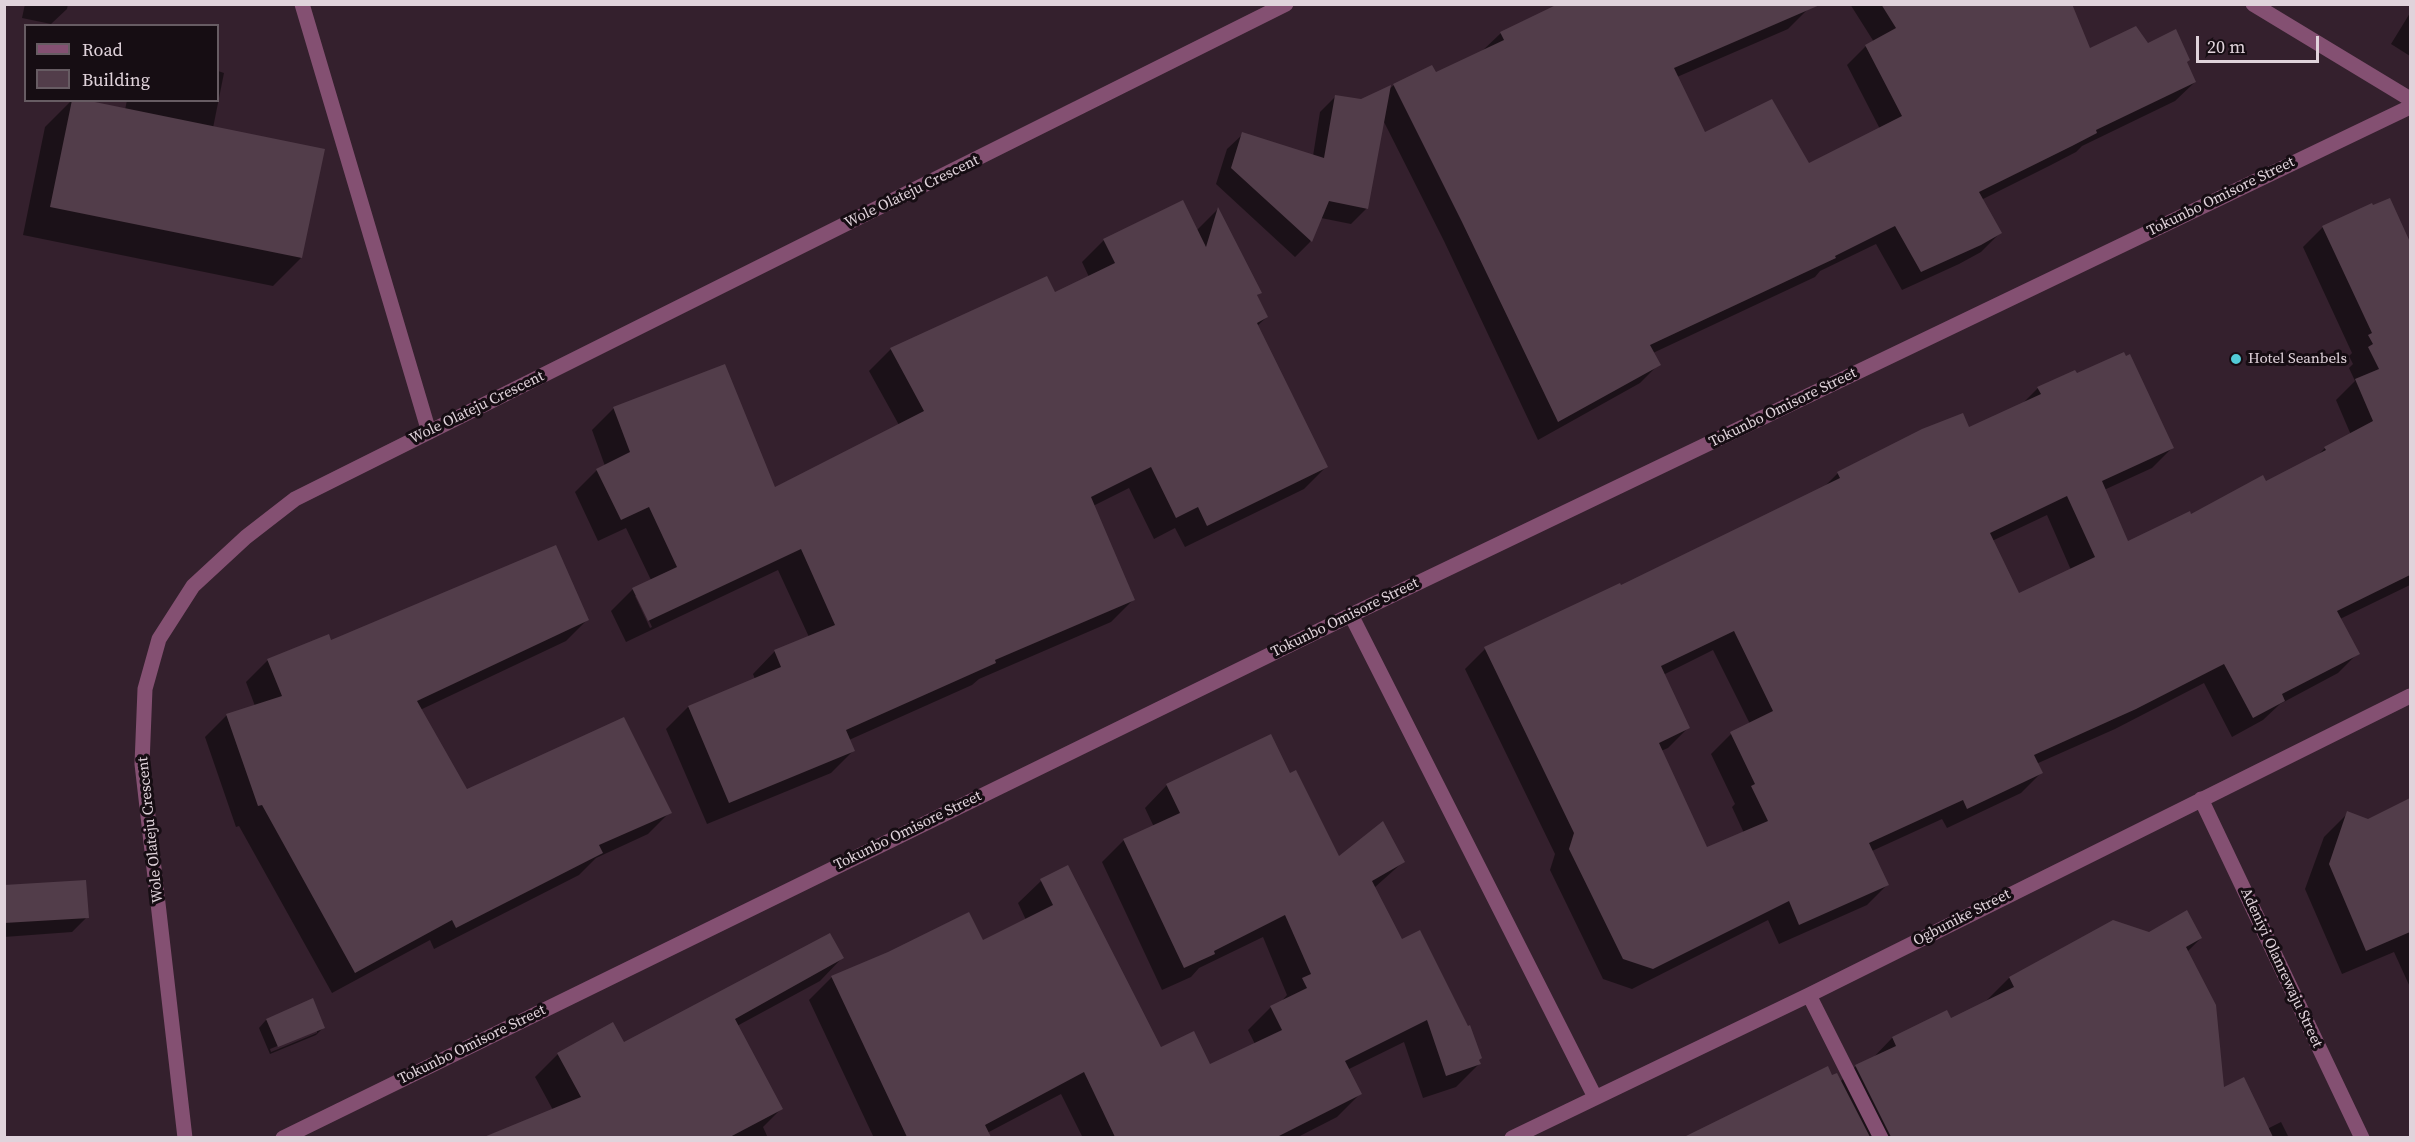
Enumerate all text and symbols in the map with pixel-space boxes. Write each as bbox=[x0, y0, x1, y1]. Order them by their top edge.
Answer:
legend bbox=[24, 24, 219, 102]
scale bar bbox=[2199, 24, 2322, 62]
text: 20 m bbox=[2207, 34, 2245, 59]
text: Road bbox=[82, 37, 123, 62]
text: Building bbox=[82, 67, 150, 92]
street label: Wole Olateju Crescent bbox=[842, 152, 982, 232]
street label: Tokunbo Omisore Street bbox=[2144, 153, 2298, 241]
place label: Hotel Seanbels bbox=[2248, 350, 2347, 368]
marker: Hotel Seanbels bbox=[2229, 352, 2243, 366]
street label: Tokunbo Omisore Street bbox=[1706, 364, 1860, 452]
street label: Wole Olateju Crescent bbox=[407, 368, 547, 448]
street label: Tokunbo Omisore Street bbox=[1268, 574, 1422, 662]
street label: Wole Olateju Crescent bbox=[134, 756, 168, 904]
street label: Tokunbo Omisore Street bbox=[831, 787, 985, 875]
street label: Adeniyi Olanrewaju Street bbox=[2236, 885, 2326, 1051]
street label: Ogbunike Street bbox=[1910, 886, 2014, 950]
street label: Tokunbo Omisore Street bbox=[395, 1001, 549, 1089]

